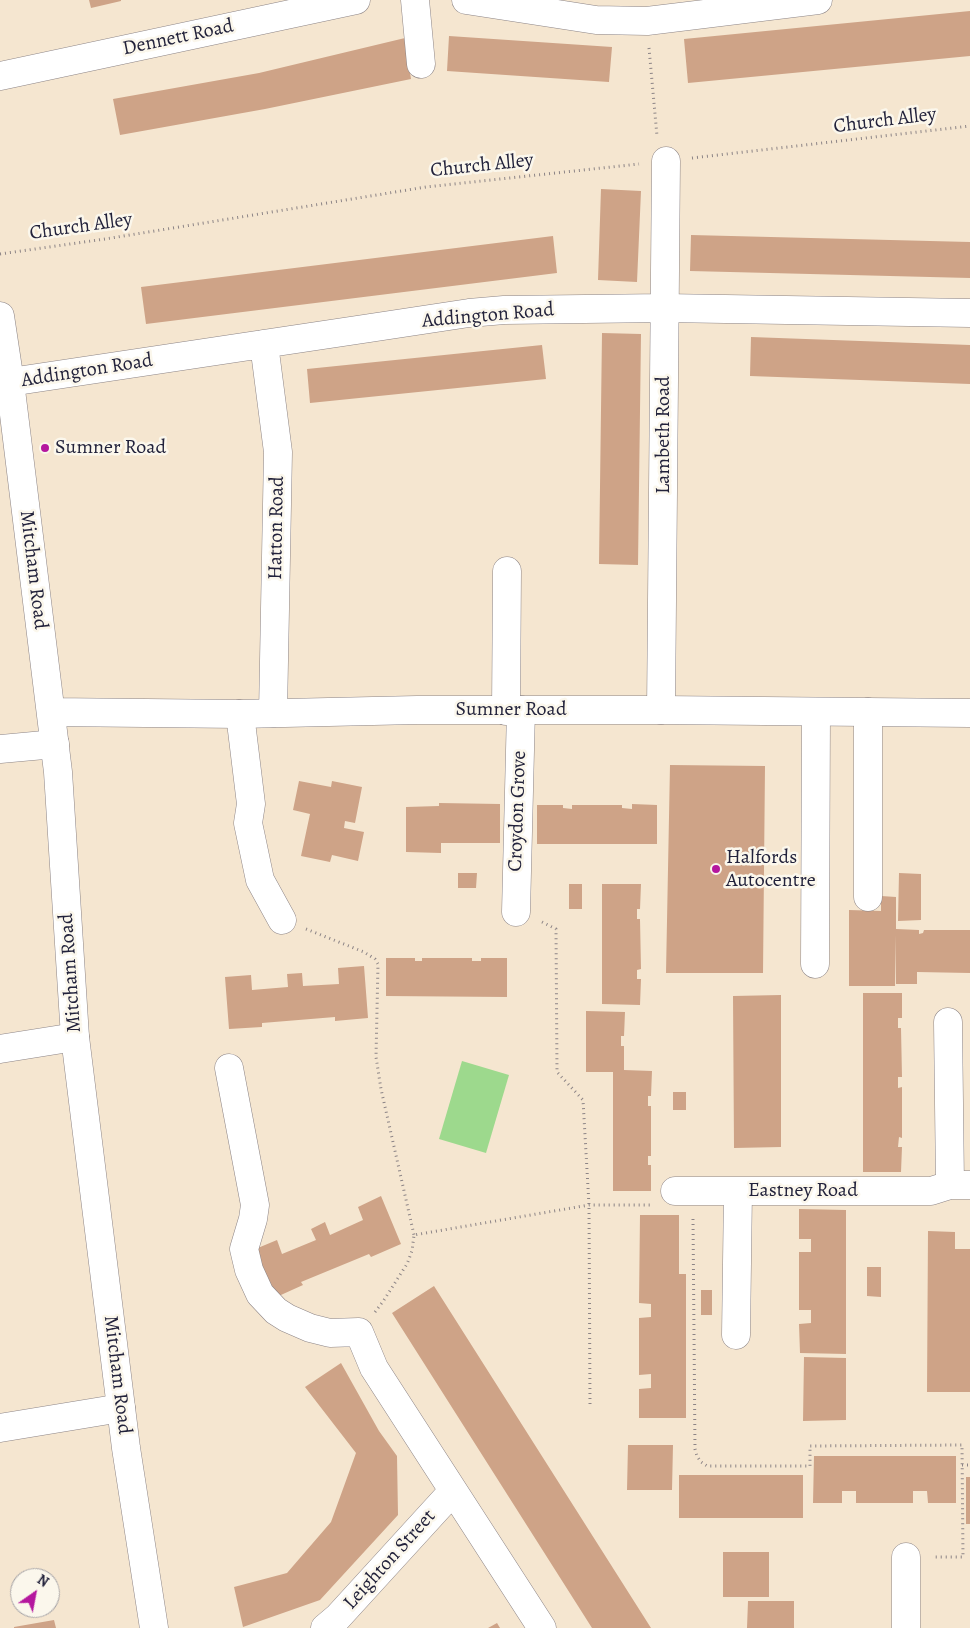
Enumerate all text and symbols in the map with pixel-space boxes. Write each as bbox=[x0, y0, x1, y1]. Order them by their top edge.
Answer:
street label: Dennett Road bbox=[120, 15, 236, 61]
street label: Church Alley bbox=[832, 103, 938, 139]
street label: Church Alley bbox=[429, 149, 535, 183]
street label: Church Alley bbox=[28, 208, 134, 246]
street label: Addington Road bbox=[421, 298, 555, 334]
street label: Addington Road bbox=[20, 349, 154, 393]
street label: Lambeth Road bbox=[652, 376, 676, 494]
place label: Sumner Road bbox=[55, 436, 166, 460]
marker: Sumner Road bbox=[39, 442, 51, 454]
street label: Hatton Road bbox=[264, 476, 290, 580]
street label: Mitcham Road bbox=[14, 509, 52, 631]
street label: Sumner Road bbox=[455, 698, 567, 722]
street label: Croydon Grove bbox=[504, 750, 532, 872]
place label: Halfords Autocentre bbox=[726, 846, 816, 893]
marker: Halfords Autocentre bbox=[710, 863, 722, 875]
street label: Mitcham Road bbox=[55, 912, 87, 1034]
street label: Eastney Road bbox=[748, 1179, 858, 1203]
street label: Mitcham Road bbox=[98, 1314, 136, 1436]
street label: Leighton Street bbox=[339, 1505, 441, 1615]
north arrow bbox=[10, 1568, 60, 1618]
text: N bbox=[33, 1570, 52, 1592]

